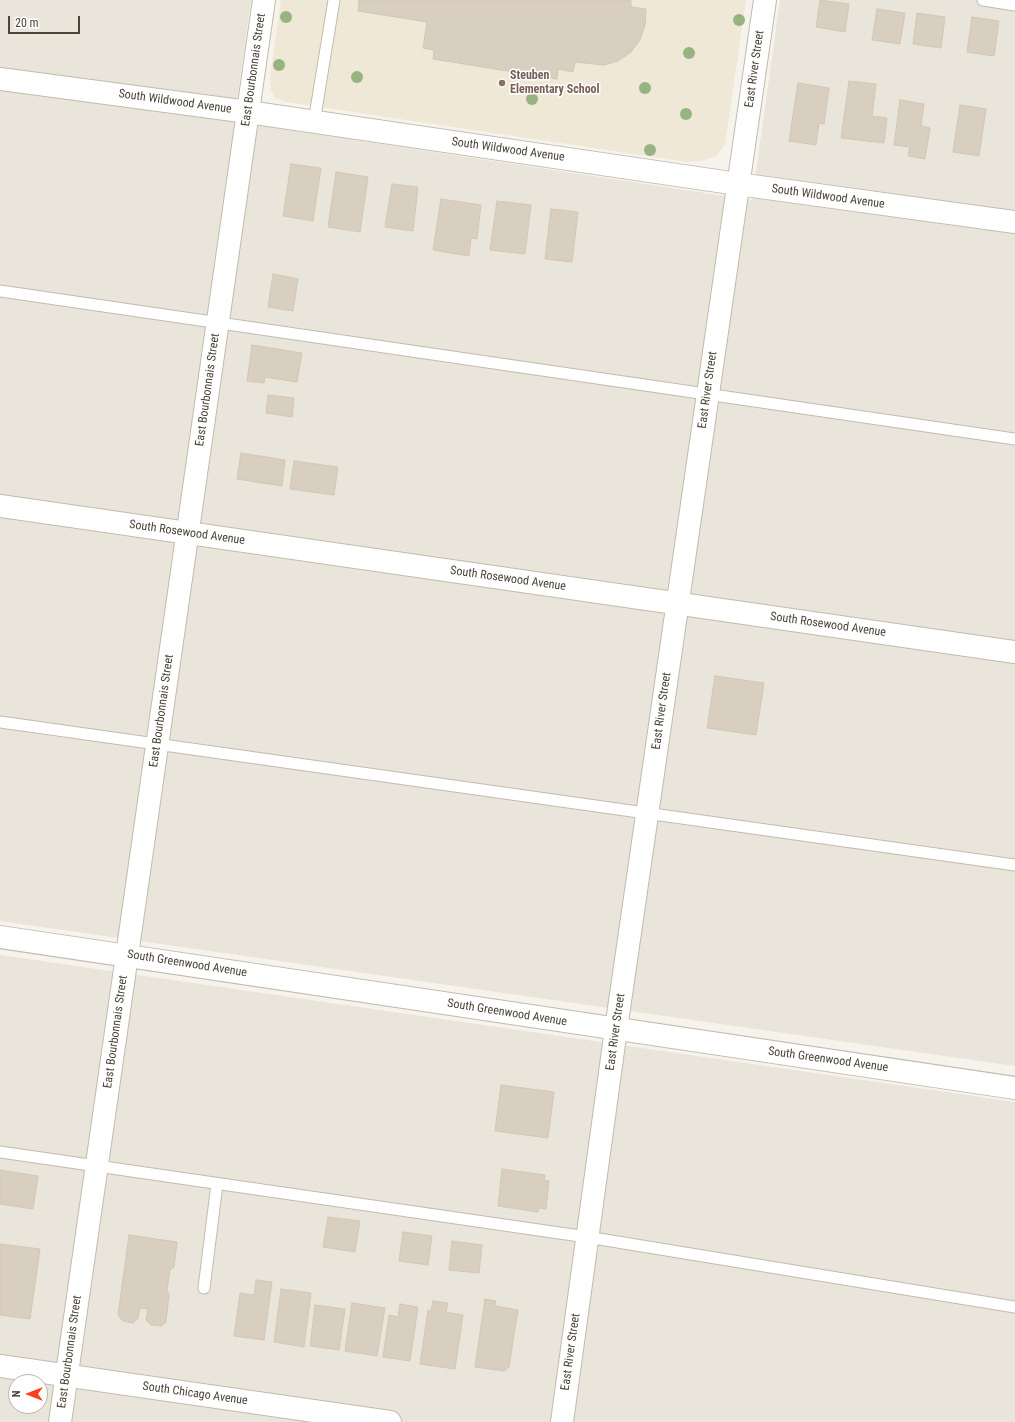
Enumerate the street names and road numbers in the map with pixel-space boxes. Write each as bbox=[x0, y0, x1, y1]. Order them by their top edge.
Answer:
street label: East Bourbonnais Street bbox=[239, 13, 269, 127]
street label: East River Street bbox=[742, 29, 768, 109]
street label: South Wildwood Avenue bbox=[118, 87, 232, 117]
street label: South Wildwood Avenue bbox=[451, 135, 565, 165]
street label: South Wildwood Avenue bbox=[771, 182, 885, 212]
street label: East Bourbonnais Street bbox=[193, 333, 223, 447]
street label: East River Street bbox=[695, 350, 721, 430]
street label: South Rosewood Avenue bbox=[128, 518, 246, 548]
street label: South Rosewood Avenue bbox=[449, 564, 567, 594]
street label: South Rosewood Avenue bbox=[769, 610, 887, 640]
street label: East Bourbonnais Street bbox=[147, 654, 177, 768]
street label: East River Street bbox=[649, 671, 675, 751]
street label: South Greenwood Avenue bbox=[126, 947, 248, 981]
street label: East Bourbonnais Street bbox=[101, 975, 131, 1089]
street label: East River Street bbox=[603, 992, 629, 1072]
street label: South Greenwood Avenue bbox=[446, 996, 568, 1030]
street label: South Greenwood Avenue bbox=[767, 1044, 889, 1076]
street label: East Bourbonnais Street bbox=[55, 1295, 85, 1409]
street label: East River Street bbox=[558, 1312, 584, 1392]
street label: South Chicago Avenue bbox=[141, 1379, 249, 1409]

